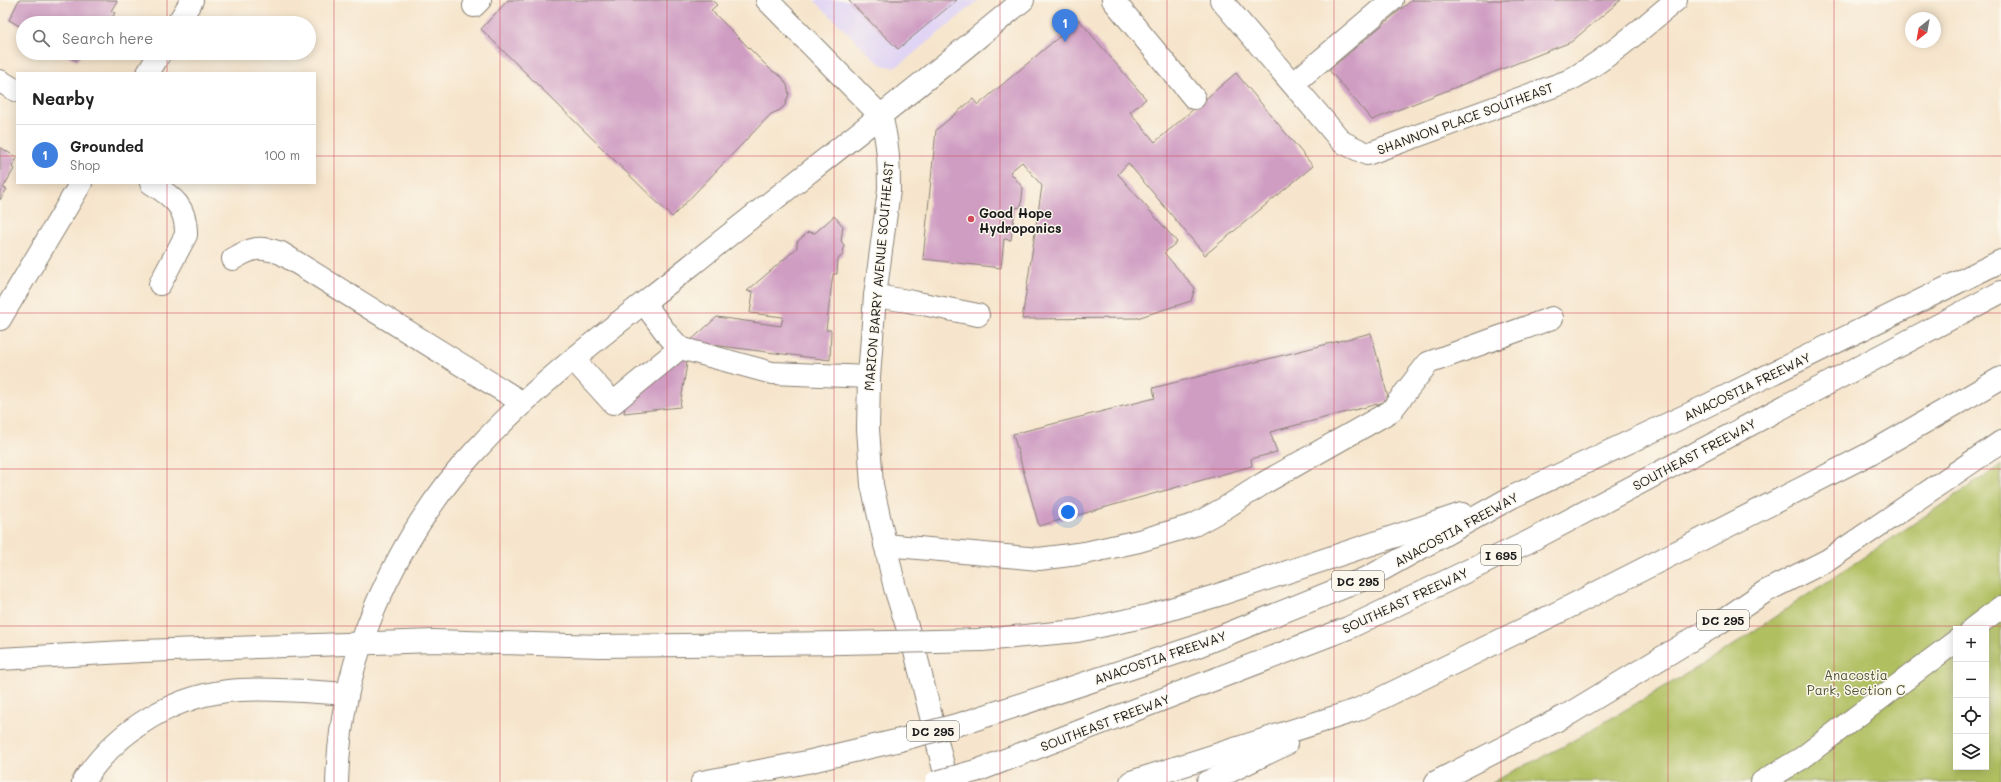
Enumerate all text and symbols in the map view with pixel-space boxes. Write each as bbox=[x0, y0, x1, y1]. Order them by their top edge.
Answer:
pin: 1 bbox=[1052, 9, 1078, 42]
north arrow bbox=[1905, 12, 1941, 48]
search box bbox=[16, 16, 316, 60]
icon: search bbox=[30, 27, 52, 49]
text: Search here bbox=[62, 28, 153, 48]
street label: SHANNON PLACE SOUTHEAST bbox=[1374, 78, 1556, 158]
text: Nearby bbox=[32, 87, 94, 109]
text: Grounded bbox=[70, 136, 144, 156]
text: 1 bbox=[42, 146, 48, 163]
text: 100 m bbox=[264, 146, 300, 163]
text: Shop bbox=[70, 156, 100, 173]
street label: MARION BARRY AVENUE SOUTHEAST bbox=[859, 161, 897, 391]
place label: Good Hope Hydroponics bbox=[979, 204, 1062, 237]
marker: Good Hope Hydroponics bbox=[966, 214, 976, 224]
street label: ANACOSTIA FREEWAY bbox=[1681, 348, 1813, 424]
street label: SOUTHEAST FREEWAY bbox=[1629, 414, 1759, 494]
street label: ANACOSTIA FREEWAY bbox=[1391, 488, 1521, 570]
your location bbox=[1058, 502, 1078, 522]
road number: I 695 bbox=[1481, 545, 1521, 565]
street label: SOUTHEAST FREEWAY bbox=[1339, 563, 1471, 637]
road number: DC 295 bbox=[1332, 571, 1384, 591]
road number: DC 295 bbox=[1697, 610, 1749, 630]
street label: ANACOSTIA FREEWAY bbox=[1091, 626, 1229, 688]
map controls bbox=[1953, 626, 1989, 770]
button: + bbox=[1953, 626, 1989, 662]
button: − bbox=[1953, 662, 1989, 698]
park label: Anacostia Park, Section C bbox=[1807, 666, 1905, 698]
street label: SOUTHEAST FREEWAY bbox=[1038, 689, 1172, 755]
button: locate bbox=[1953, 698, 1989, 734]
road number: DC 295 bbox=[907, 721, 959, 741]
button: layers bbox=[1953, 734, 1989, 770]

